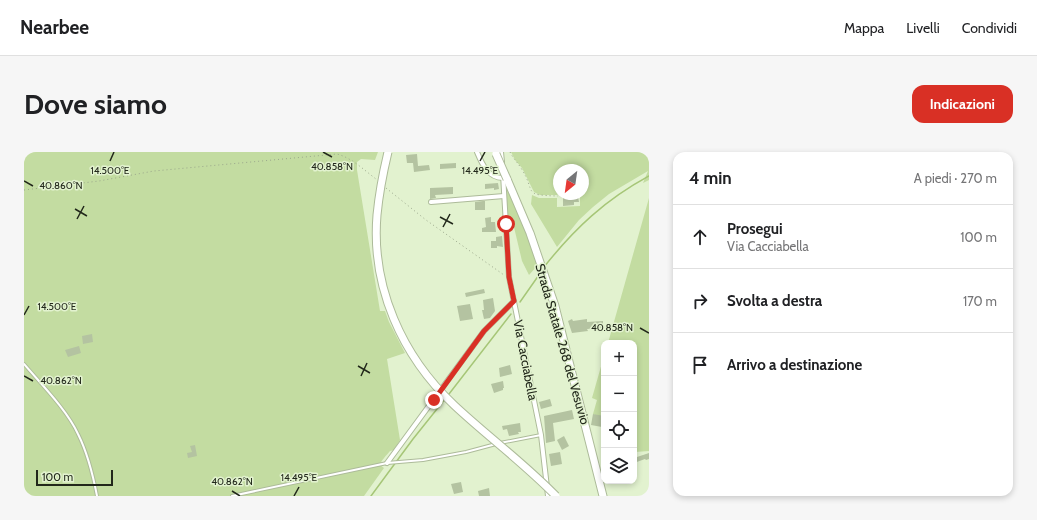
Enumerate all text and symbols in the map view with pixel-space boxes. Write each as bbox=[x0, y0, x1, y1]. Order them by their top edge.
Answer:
text: Nearbee bbox=[20, 16, 89, 39]
text: Mappa bbox=[844, 19, 884, 37]
text: Livelli bbox=[906, 19, 940, 37]
text: Condividi bbox=[962, 19, 1017, 37]
button: Indicazioni bbox=[912, 85, 1013, 123]
text: Dove siamo bbox=[24, 87, 167, 121]
text: 40.858°N bbox=[311, 160, 353, 173]
text: 14.500°E bbox=[91, 164, 130, 177]
text: 14.495°E bbox=[462, 164, 499, 177]
north arrow bbox=[553, 164, 589, 200]
text: 4 min bbox=[689, 168, 732, 188]
text: A piedi · 270 m bbox=[914, 170, 997, 186]
text: 40.860°N bbox=[39, 179, 83, 192]
route start bbox=[497, 215, 515, 233]
text: Prosegui bbox=[727, 220, 783, 238]
icon: ahead bbox=[689, 226, 711, 248]
text: 100 m bbox=[960, 229, 997, 245]
text: Via Cacciabella bbox=[727, 238, 809, 254]
street label: Strada Statale 268 del Vesuvio bbox=[532, 262, 594, 426]
icon: right bbox=[689, 290, 711, 312]
text: Svolta a destra bbox=[727, 292, 822, 310]
text: 170 m bbox=[963, 293, 997, 309]
text: 14.500°E bbox=[38, 300, 77, 313]
street label: Via Cacciabella bbox=[510, 318, 542, 402]
text: 40.858°N bbox=[591, 321, 633, 334]
map controls bbox=[601, 340, 637, 484]
button: + bbox=[601, 340, 637, 376]
icon: arrive bbox=[689, 354, 711, 376]
text: Arrivo a destinazione bbox=[727, 356, 862, 374]
text: 40.862°N bbox=[40, 374, 82, 387]
button: − bbox=[601, 376, 637, 412]
route end bbox=[425, 391, 443, 409]
button: locate bbox=[601, 412, 637, 448]
button: layers bbox=[601, 448, 637, 484]
scale bar bbox=[36, 468, 113, 487]
text: 100 m bbox=[42, 470, 73, 484]
text: 14.495°E bbox=[281, 471, 318, 484]
text: 40.862°N bbox=[211, 475, 253, 488]

